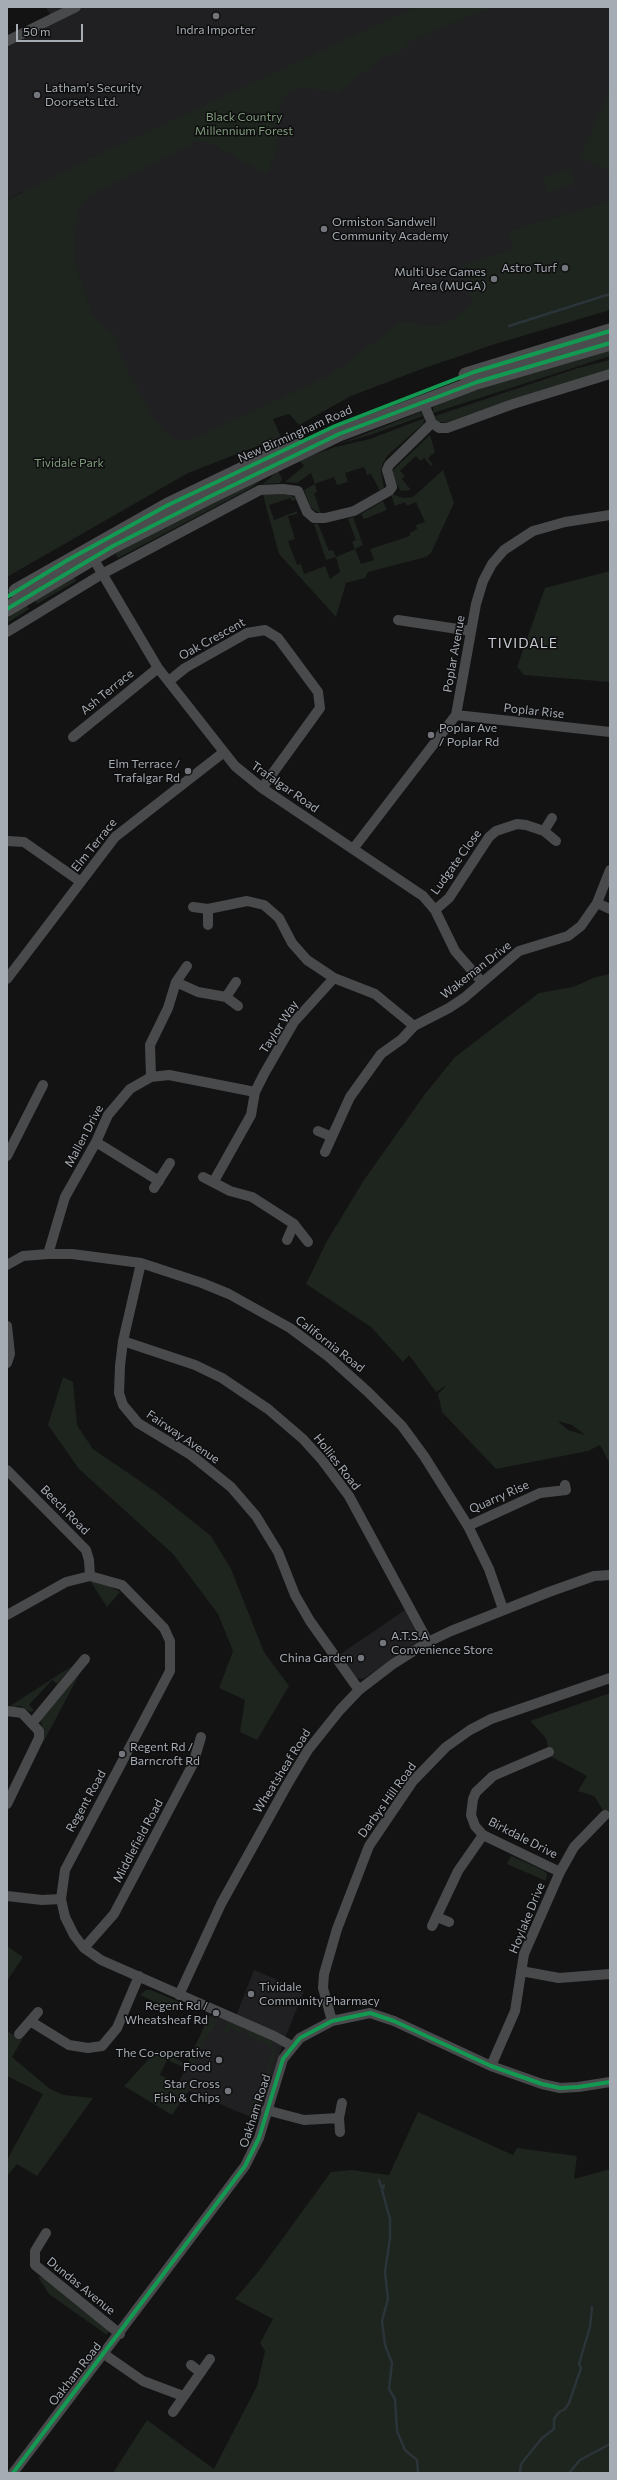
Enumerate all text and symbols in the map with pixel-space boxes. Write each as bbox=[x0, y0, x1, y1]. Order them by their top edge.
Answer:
marker: Indra Importer bbox=[211, 11, 221, 21]
scale bar bbox=[18, 16, 85, 42]
place label: Indra Importer bbox=[176, 23, 256, 37]
text: 50 m bbox=[23, 24, 51, 38]
place label: Latham's Security Doorsets Ltd. bbox=[45, 81, 142, 109]
marker: Latham's Security Doorsets Ltd. bbox=[32, 90, 42, 100]
park label: Black Country Millennium Forest bbox=[195, 110, 293, 138]
place label: Ormiston Sandwell Community Academy bbox=[332, 215, 448, 243]
marker: Ormiston Sandwell Community Academy bbox=[319, 224, 329, 234]
place label: Astro Turf bbox=[501, 261, 557, 275]
marker: Astro Turf bbox=[560, 263, 570, 273]
place label: Multi Use Games Area (MUGA) bbox=[394, 265, 486, 293]
marker: Multi Use Games Area (MUGA) bbox=[489, 274, 499, 284]
street label: New Birmingham Road bbox=[236, 402, 354, 466]
park label: Tividale Park bbox=[34, 456, 104, 470]
street label: Poplar Avenue bbox=[440, 614, 468, 694]
street label: Oak Crescent bbox=[176, 615, 248, 663]
district label: TIVIDALE bbox=[488, 635, 558, 651]
street label: Ash Terrace bbox=[78, 666, 136, 718]
street label: Poplar Rise bbox=[503, 701, 565, 721]
place label: Poplar Ave / Poplar Rd bbox=[439, 721, 499, 749]
marker: Poplar Ave / Poplar Rd bbox=[426, 730, 436, 740]
place label: Elm Terrace / Trafalgar Rd bbox=[108, 757, 180, 785]
street label: Trafalgar Road bbox=[248, 758, 322, 816]
marker: Elm Terrace / Trafalgar Rd bbox=[183, 766, 193, 776]
street label: Elm Terrace bbox=[68, 816, 120, 874]
street label: Ludgate Close bbox=[428, 827, 484, 897]
street label: Wakeman Drive bbox=[438, 938, 514, 1002]
street label: Taylor Way bbox=[257, 998, 301, 1056]
street label: Mallen Drive bbox=[62, 1102, 106, 1170]
street label: California Road bbox=[293, 1313, 367, 1375]
street label: Fairway Avenue bbox=[144, 1407, 222, 1467]
street label: Hollies Road bbox=[311, 1431, 363, 1493]
street label: Quarry Rise bbox=[467, 1477, 531, 1517]
street label: Beech Road bbox=[37, 1482, 93, 1538]
place label: A.T.S.A Convenience Store bbox=[391, 1629, 493, 1657]
marker: A.T.S.A Convenience Store bbox=[378, 1638, 388, 1648]
place label: China Garden bbox=[280, 1651, 353, 1665]
marker: China Garden bbox=[356, 1653, 366, 1663]
street label: Wheatsheaf Road bbox=[250, 1726, 314, 1816]
place label: Regent Rd / Barncroft Rd bbox=[130, 1740, 200, 1768]
marker: Regent Rd / Barncroft Rd bbox=[117, 1749, 127, 1759]
street label: Darbys Hill Road bbox=[355, 1760, 419, 1840]
street label: Regent Road bbox=[63, 1767, 109, 1835]
street label: Middlefield Road bbox=[110, 1797, 166, 1885]
street label: Birkdale Drive bbox=[486, 1814, 560, 1862]
street label: Hoylake Drive bbox=[506, 1880, 548, 1956]
place label: Tividale Community Pharmacy bbox=[259, 1980, 380, 2008]
marker: Tividale Community Pharmacy bbox=[246, 1989, 256, 1999]
place label: Regent Rd / Wheatsheaf Rd bbox=[125, 1999, 208, 2027]
marker: Regent Rd / Wheatsheaf Rd bbox=[211, 2008, 221, 2018]
place label: The Co-operative Food bbox=[116, 2046, 211, 2074]
marker: The Co-operative Food bbox=[214, 2055, 224, 2065]
street label: Oakham Road bbox=[236, 2072, 274, 2150]
place label: Star Cross Fish & Chips bbox=[154, 2077, 220, 2105]
marker: Star Cross Fish & Chips bbox=[223, 2086, 233, 2096]
street label: Dundas Avenue bbox=[44, 2254, 118, 2318]
street label: Oakham Road bbox=[46, 2339, 104, 2409]

